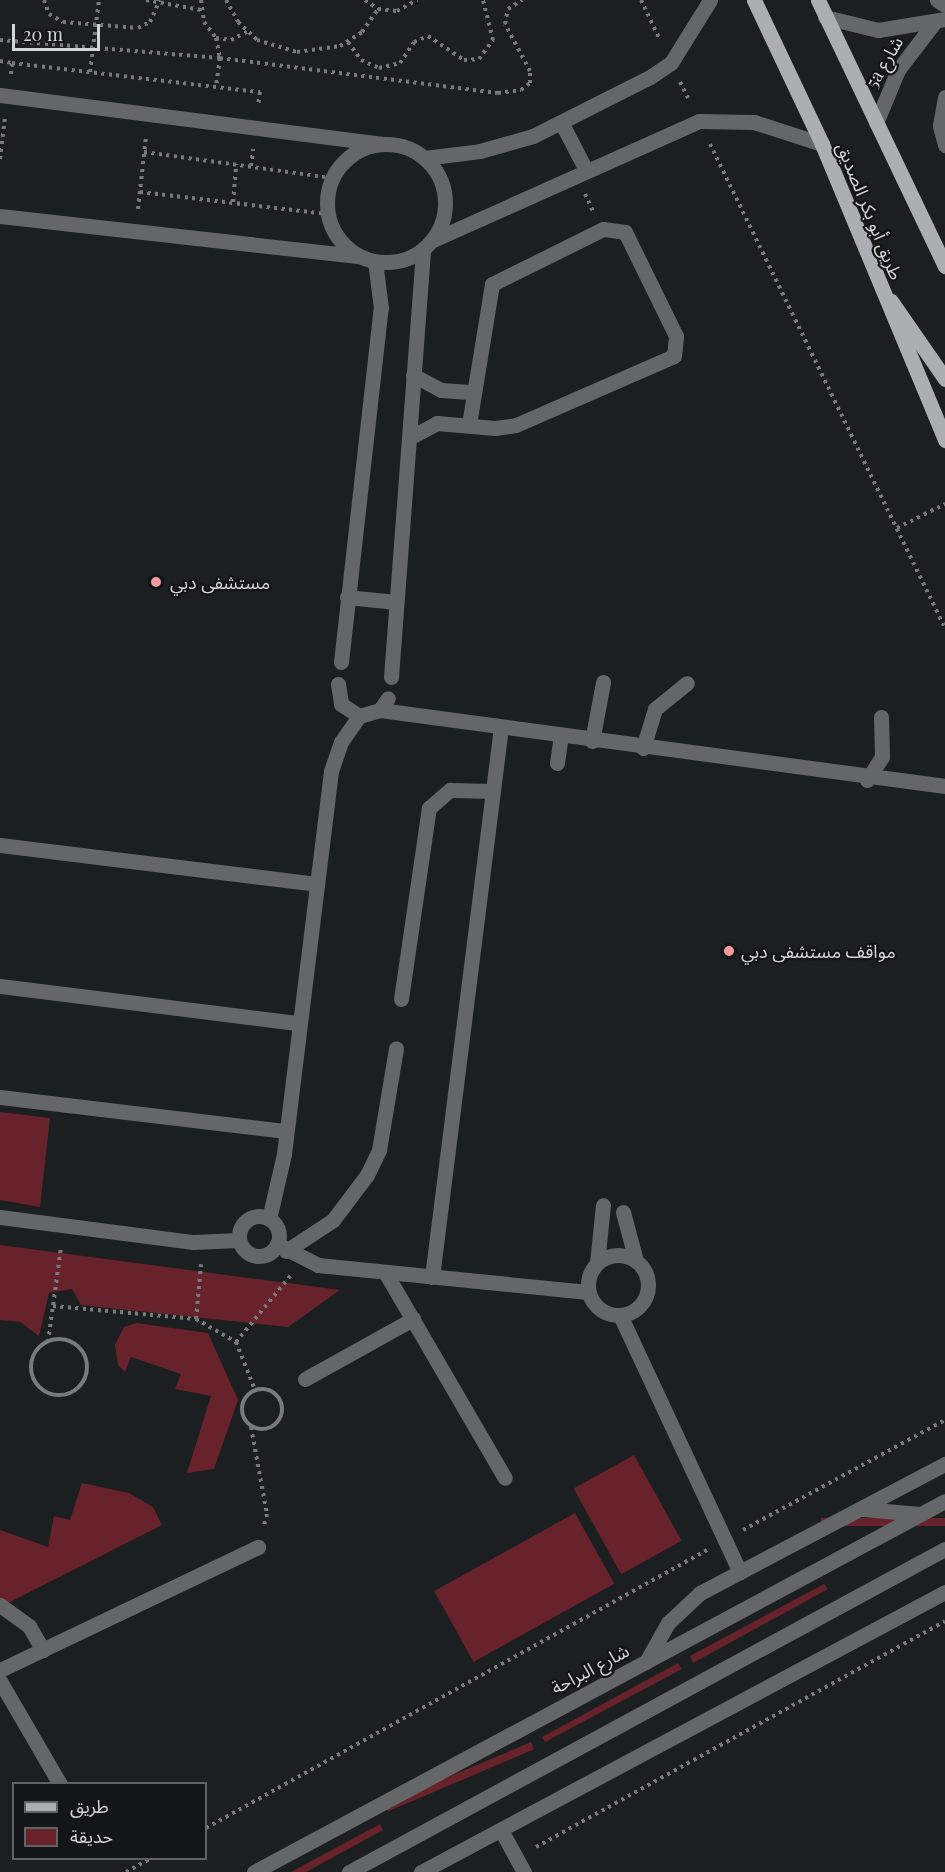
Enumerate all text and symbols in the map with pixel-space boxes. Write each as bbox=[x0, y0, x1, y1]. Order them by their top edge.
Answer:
scale bar bbox=[15, 12, 104, 50]
text: 20 m bbox=[23, 22, 63, 46]
street label: 5a شارع bbox=[861, 32, 907, 92]
street label: طريق أبو بكر الصديق bbox=[833, 139, 907, 283]
place label: مستشفى دبي bbox=[170, 571, 270, 593]
marker: مستشفى دبي bbox=[147, 573, 165, 591]
place label: مواقف مستشفى دبي bbox=[741, 940, 896, 962]
marker: مواقف مستشفى دبي bbox=[722, 944, 736, 958]
street label: شارع البراحة bbox=[547, 1640, 633, 1698]
legend bbox=[12, 1782, 207, 1860]
text: طريق bbox=[70, 1794, 109, 1818]
text: حديقة bbox=[70, 1824, 113, 1848]

